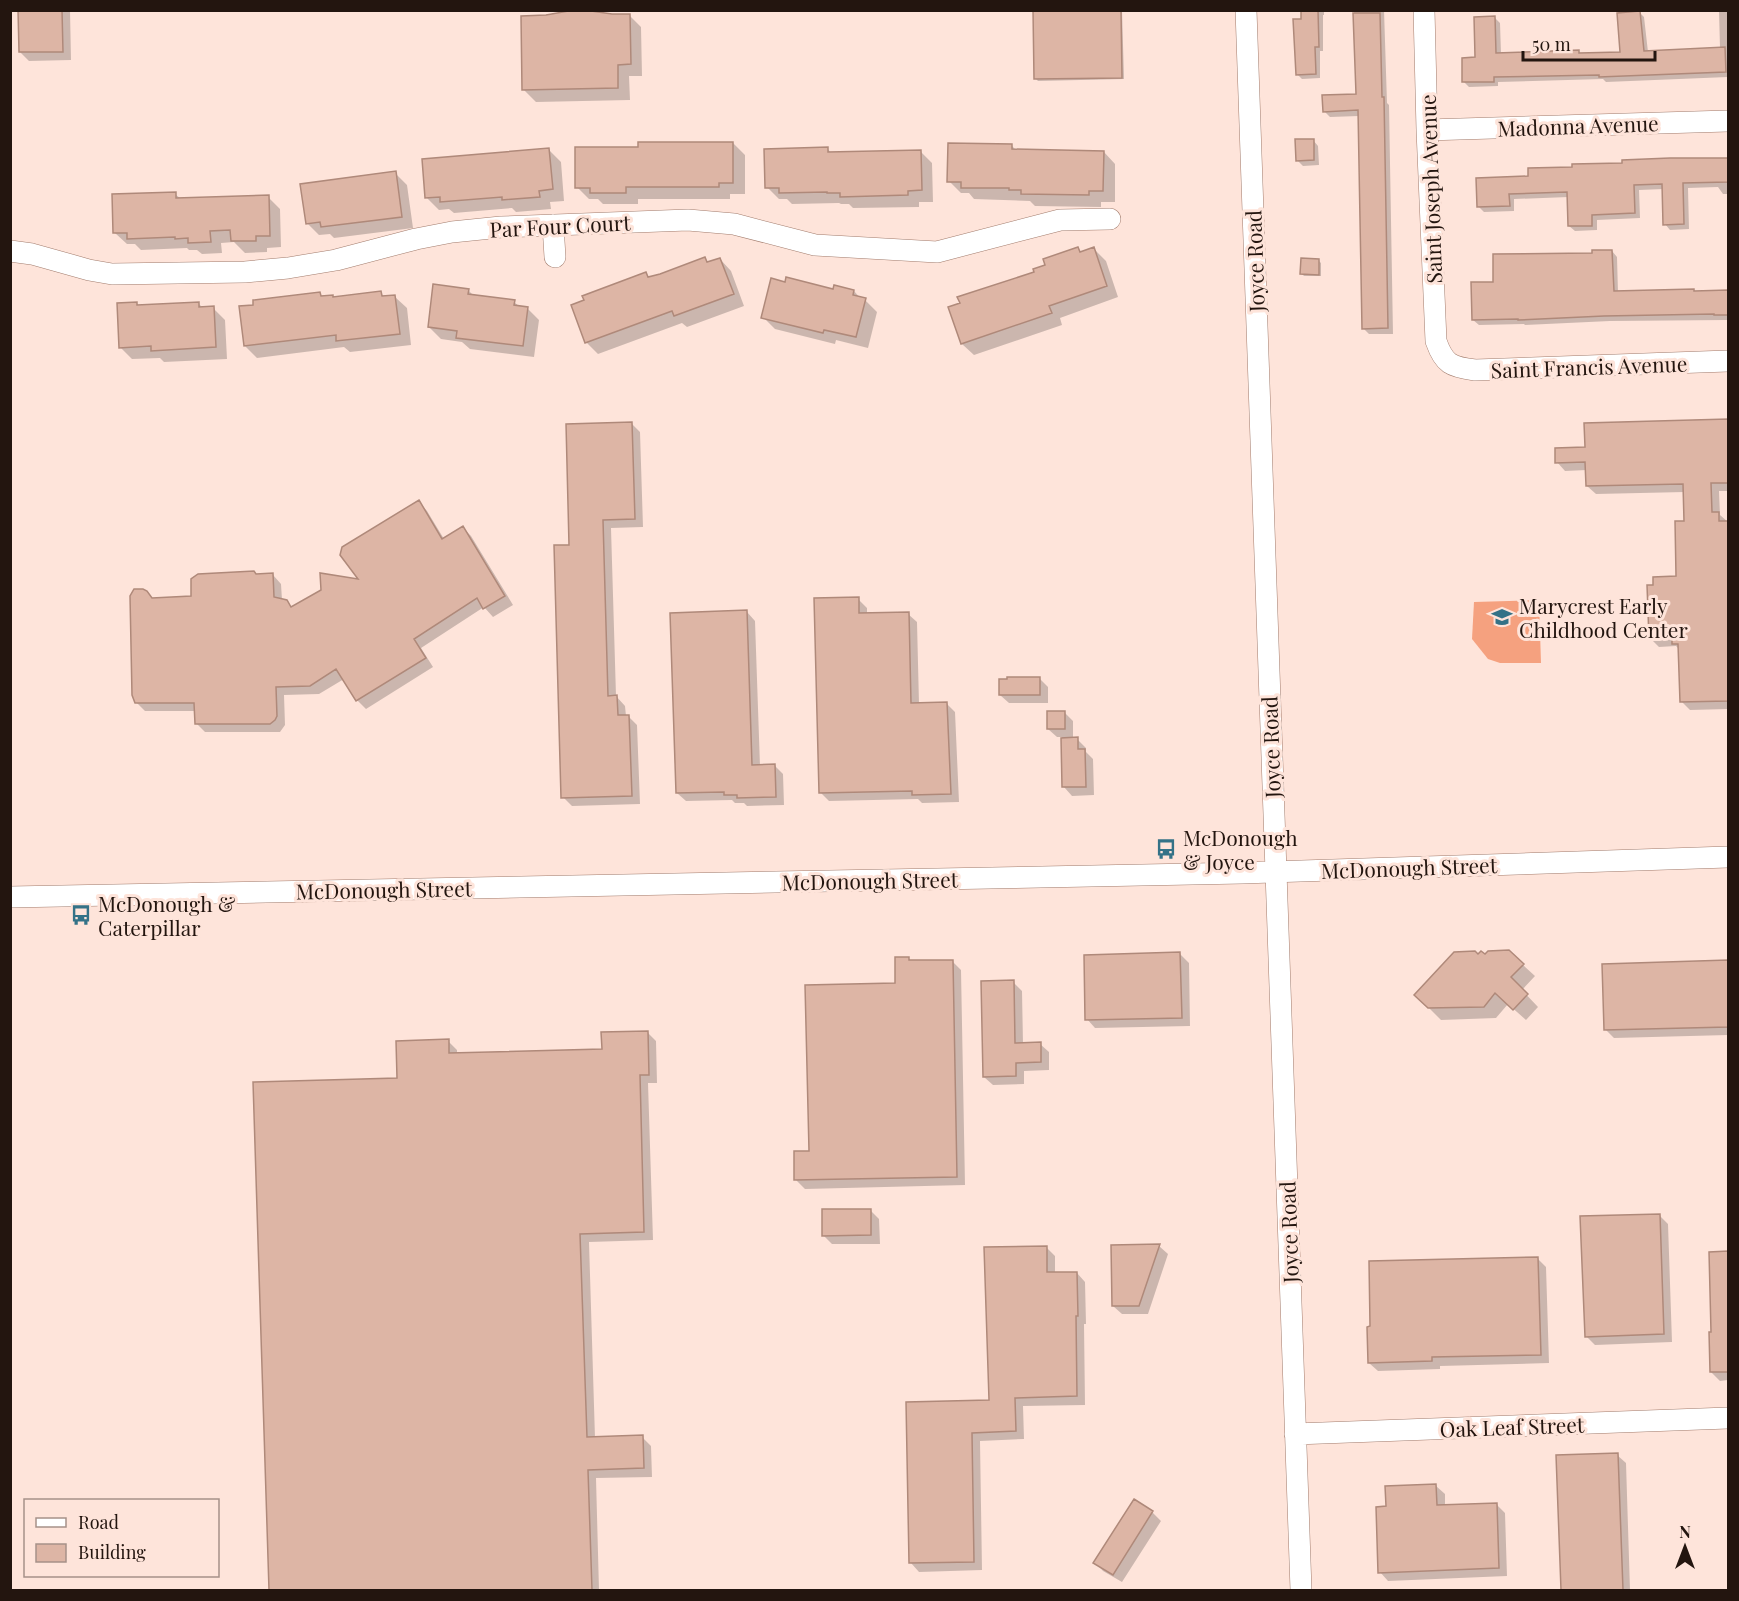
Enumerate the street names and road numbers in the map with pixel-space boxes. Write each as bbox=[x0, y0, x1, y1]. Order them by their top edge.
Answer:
street label: Saint Joseph Avenue bbox=[1413, 94, 1447, 284]
street label: Madonna Avenue bbox=[1497, 108, 1659, 142]
street label: Par Four Court bbox=[489, 207, 632, 243]
street label: Joyce Road bbox=[1238, 210, 1270, 313]
street label: Saint Francis Avenue bbox=[1490, 349, 1688, 383]
street label: Joyce Road bbox=[1254, 696, 1286, 799]
street label: McDonough Street bbox=[1321, 850, 1498, 884]
street label: McDonough Street bbox=[782, 864, 959, 896]
street label: McDonough Street bbox=[296, 873, 473, 905]
street label: Joyce Road bbox=[1272, 1181, 1304, 1284]
street label: Oak Leaf Street bbox=[1439, 1409, 1585, 1443]

